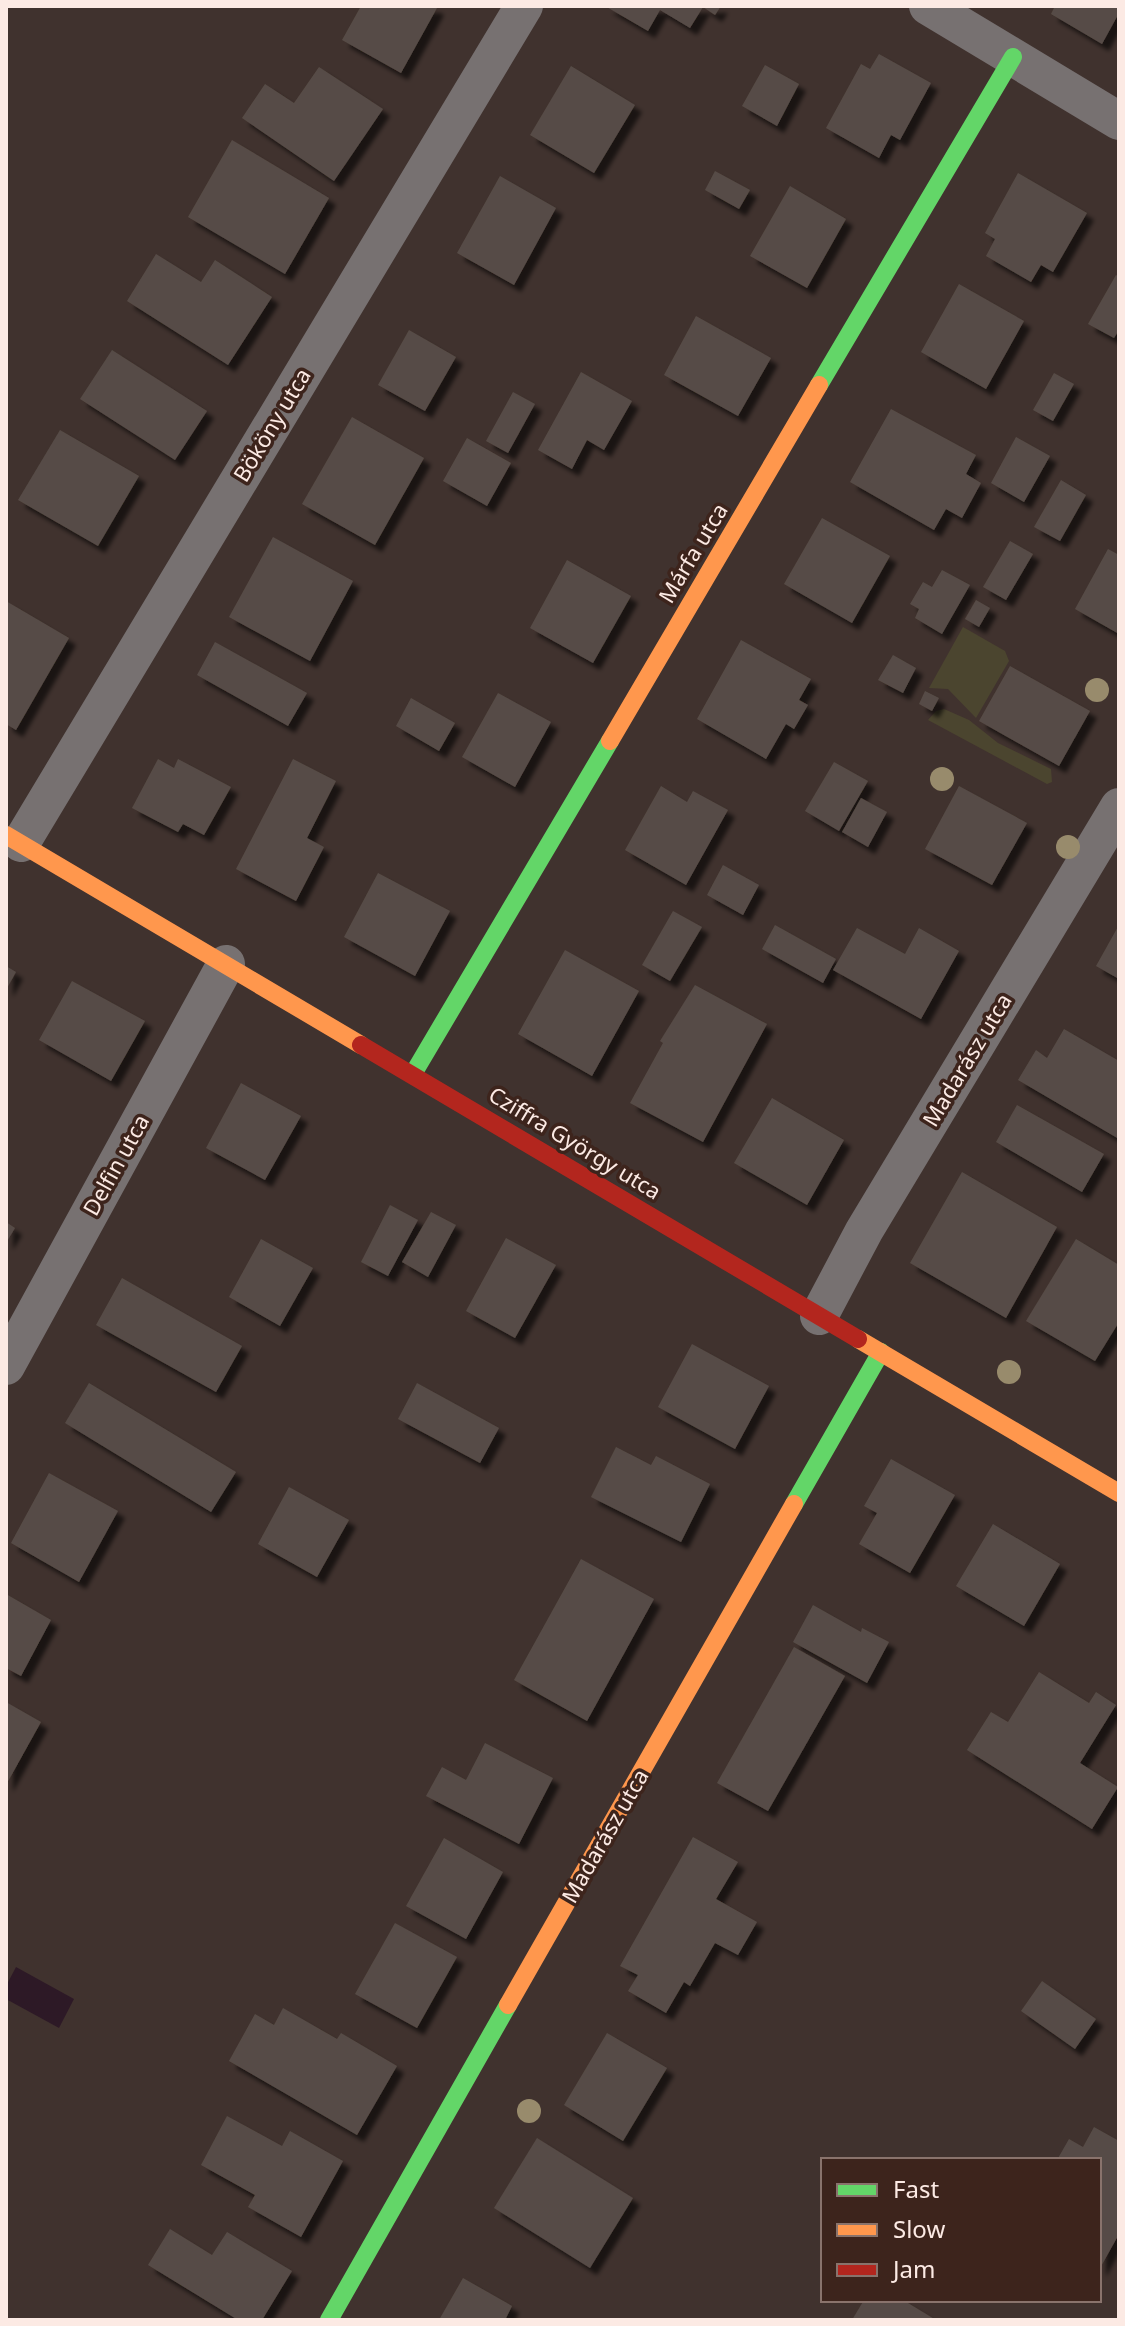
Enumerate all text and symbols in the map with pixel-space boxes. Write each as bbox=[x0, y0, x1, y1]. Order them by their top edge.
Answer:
street label: Bököny utca bbox=[225, 362, 317, 487]
street label: Márfa utca bbox=[651, 497, 734, 608]
street label: Madarász utca bbox=[915, 987, 1018, 1132]
street label: Cziffra György utca bbox=[484, 1079, 667, 1205]
street label: Delfin utca bbox=[75, 1109, 155, 1220]
street label: Madarász utca bbox=[554, 1763, 655, 1908]
legend bbox=[821, 2158, 1101, 2302]
text: Fast bbox=[893, 2172, 939, 2205]
text: Slow bbox=[893, 2212, 945, 2245]
text: Jam bbox=[891, 2252, 935, 2285]

